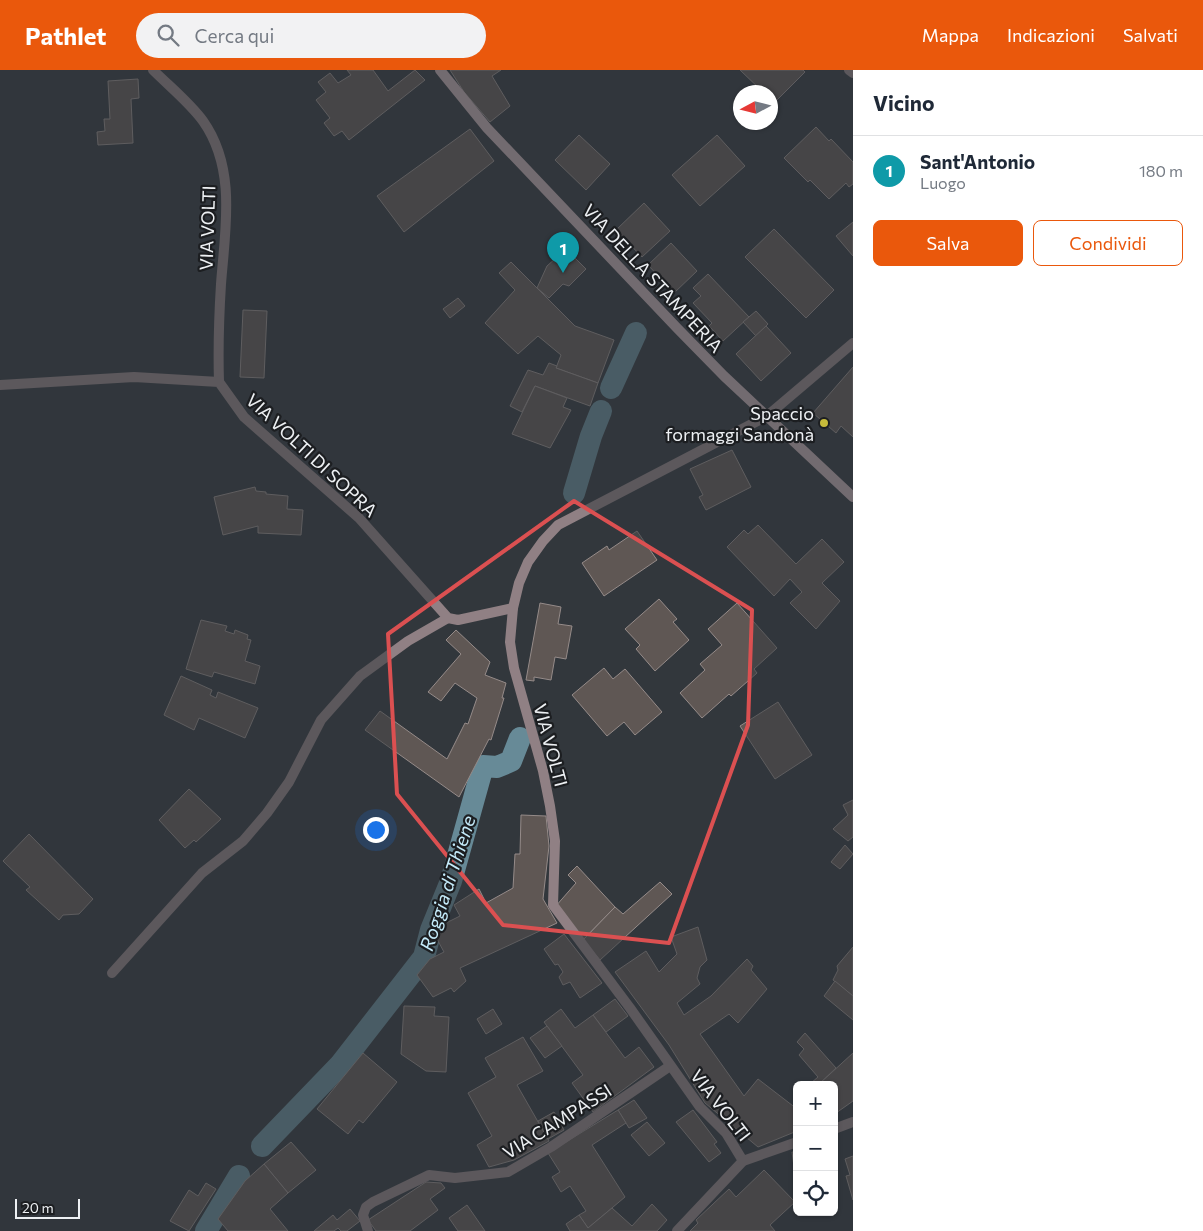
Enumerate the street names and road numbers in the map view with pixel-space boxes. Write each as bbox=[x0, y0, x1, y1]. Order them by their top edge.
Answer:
street label: VIA VOLTI bbox=[195, 185, 219, 271]
street label: VIA DELLA STAMPERIA bbox=[578, 199, 728, 357]
street label: VIA VOLTI DI SOPRA bbox=[242, 389, 382, 521]
street label: VIA VOLTI bbox=[529, 701, 573, 789]
street label: VIA VOLTI bbox=[686, 1065, 756, 1145]
street label: VIA CAMPASSI bbox=[499, 1079, 615, 1163]

